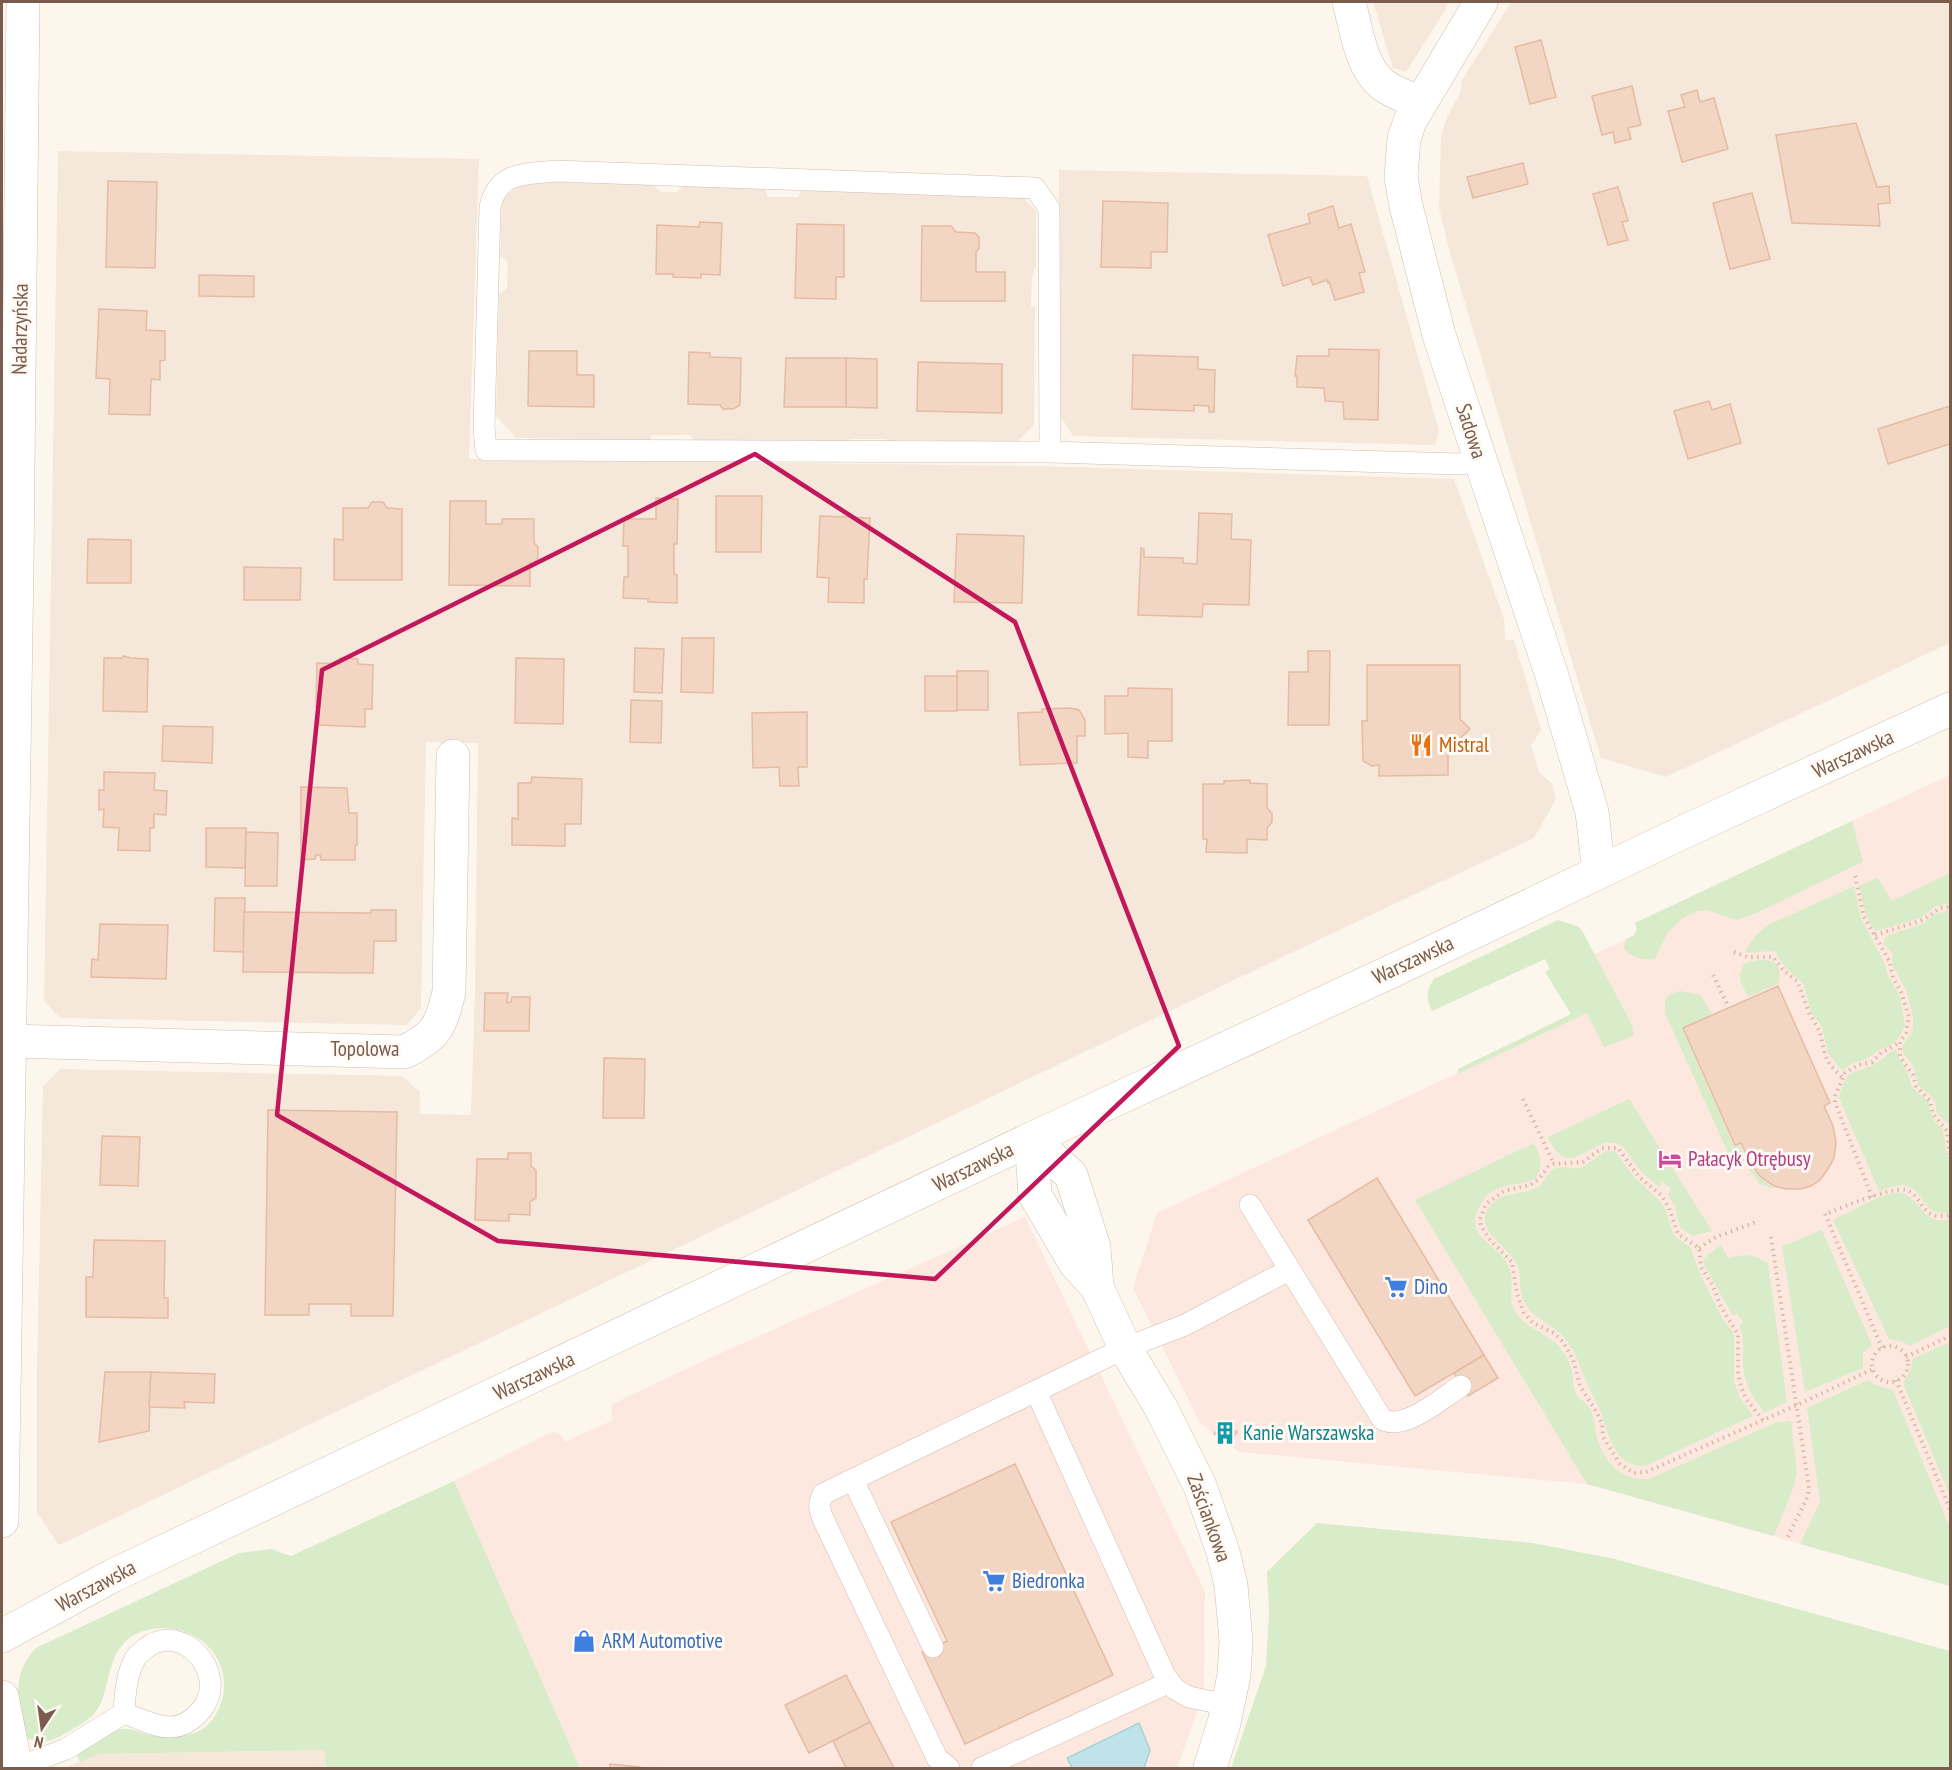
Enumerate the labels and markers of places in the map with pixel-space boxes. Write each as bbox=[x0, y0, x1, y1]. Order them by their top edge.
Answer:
place label: Mistral bbox=[1439, 731, 1489, 758]
restaurant icon: Mistral bbox=[1408, 732, 1434, 758]
place label: Pałacyk Otrębusy bbox=[1688, 1145, 1811, 1172]
hotel icon: Pałacyk Otrębusy bbox=[1657, 1146, 1683, 1172]
place label: Dino bbox=[1414, 1273, 1448, 1300]
supermarket icon: Dino bbox=[1383, 1274, 1409, 1300]
place label: Kanie Warszawska bbox=[1243, 1419, 1375, 1446]
building icon: Kanie Warszawska bbox=[1212, 1420, 1238, 1446]
place label: Biedronka bbox=[1012, 1567, 1085, 1594]
supermarket icon: Biedronka bbox=[981, 1568, 1007, 1594]
place label: ARM Automotive bbox=[602, 1627, 723, 1654]
shop icon: ARM Automotive bbox=[571, 1628, 597, 1654]

